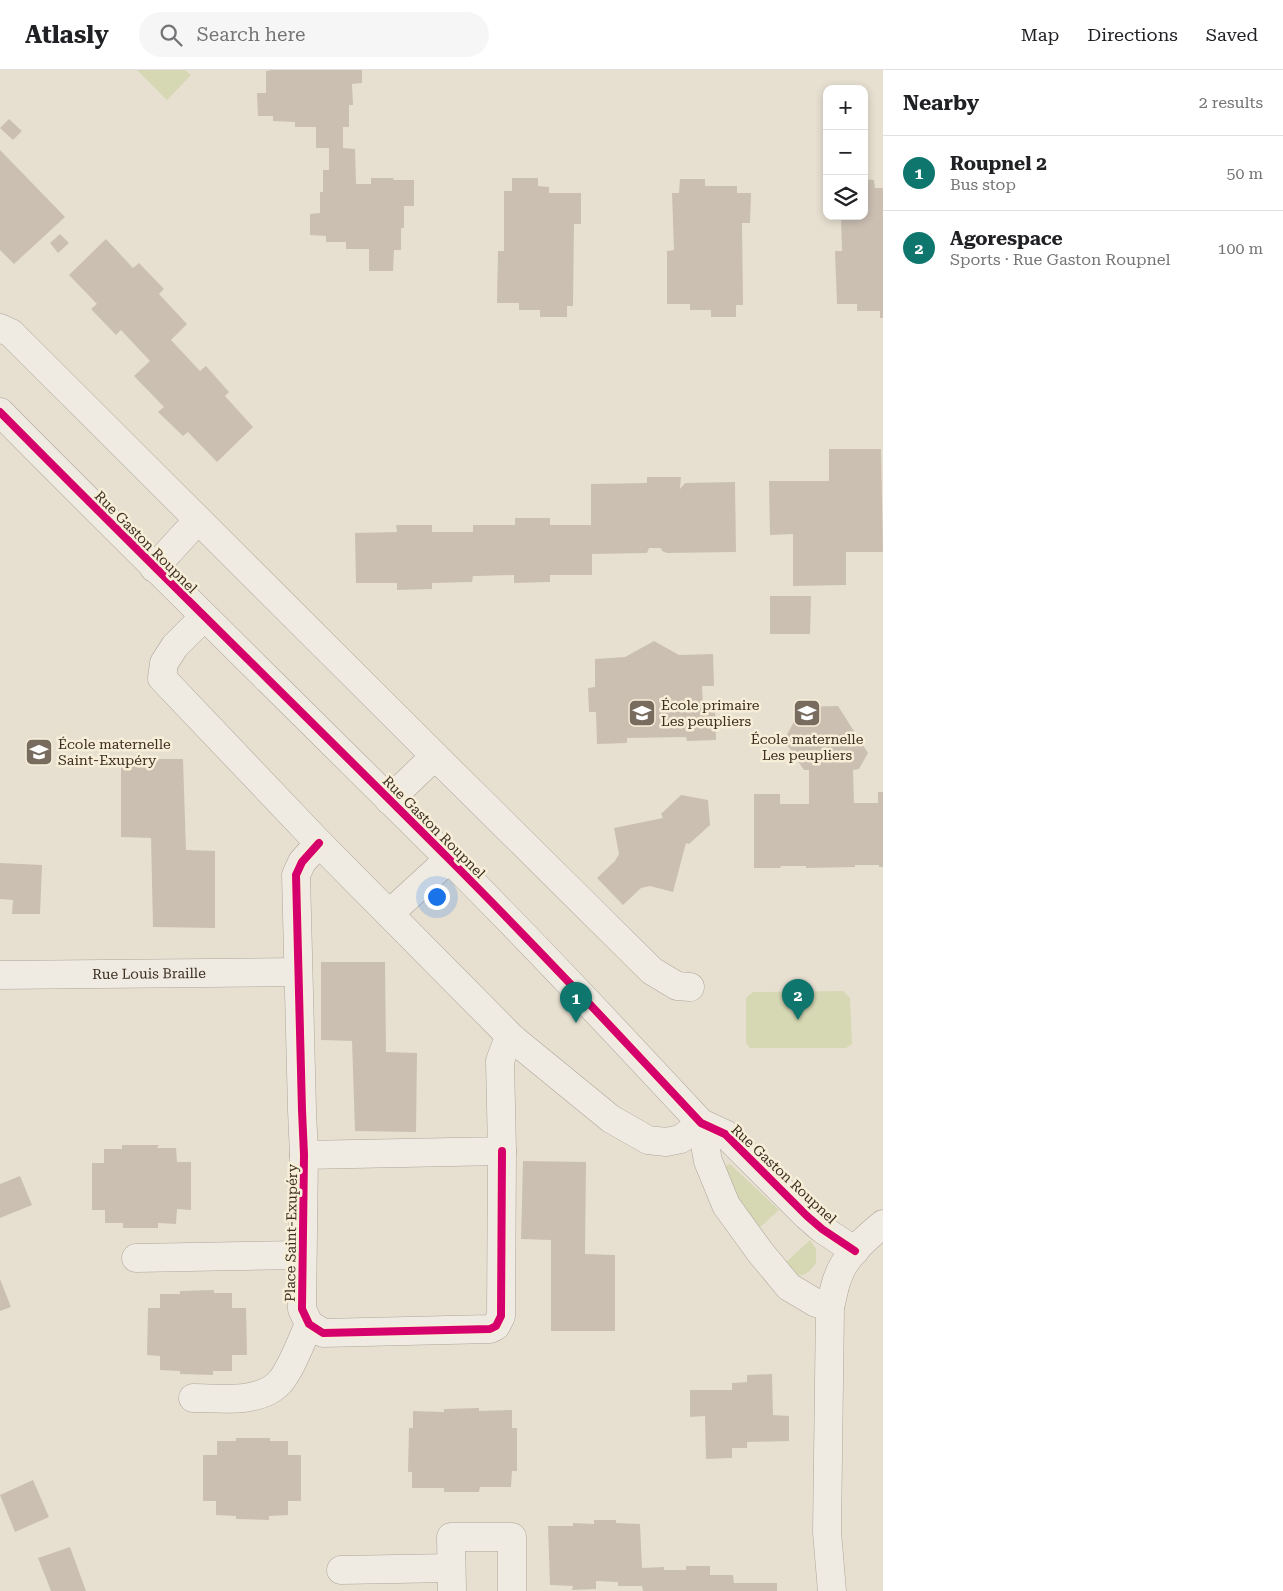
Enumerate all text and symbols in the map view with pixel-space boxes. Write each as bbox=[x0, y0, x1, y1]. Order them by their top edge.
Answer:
search box bbox=[139, 12, 489, 57]
text: Atlasly bbox=[25, 21, 109, 49]
icon: search bbox=[157, 21, 185, 49]
text: Search here bbox=[197, 23, 306, 46]
text: Map bbox=[1021, 24, 1059, 45]
text: Directions bbox=[1087, 24, 1178, 45]
text: Saved bbox=[1206, 24, 1258, 45]
map controls bbox=[823, 85, 868, 220]
button: + bbox=[823, 85, 868, 130]
text: Nearby bbox=[903, 91, 979, 115]
text: 2 results bbox=[1199, 93, 1263, 112]
button: − bbox=[823, 130, 868, 175]
text: Roupnel 2 bbox=[950, 152, 1047, 175]
text: 1 bbox=[915, 164, 923, 183]
text: 50 m bbox=[1226, 164, 1263, 183]
button: layers bbox=[823, 175, 868, 220]
text: Bus stop bbox=[950, 175, 1016, 194]
text: Agorespace bbox=[950, 227, 1063, 250]
text: 2 bbox=[915, 239, 923, 258]
text: 100 m bbox=[1217, 239, 1263, 258]
text: Sports · Rue Gaston Roupnel bbox=[950, 250, 1170, 269]
street label: Rue Gaston Roupnel bbox=[92, 488, 201, 597]
place label: École primaire Les peupliers bbox=[661, 697, 760, 729]
school or university icon: École primaire Les peupliers bbox=[627, 698, 657, 728]
school or university icon: École maternelle Les peupliers bbox=[792, 698, 822, 728]
place label: École maternelle Les peupliers bbox=[751, 731, 864, 763]
place label: École maternelle Saint-Exupéry bbox=[58, 736, 171, 768]
school or university icon: École maternelle Saint-Exupéry bbox=[24, 737, 54, 767]
street label: Rue Gaston Roupnel bbox=[380, 773, 489, 882]
your location bbox=[424, 884, 450, 910]
street label: Rue Louis Braille bbox=[92, 965, 206, 982]
pin: 2 bbox=[782, 979, 814, 1020]
pin: 1 bbox=[560, 982, 592, 1023]
street label: Rue Gaston Roupnel bbox=[728, 1121, 840, 1227]
street label: Place Saint-Exupéry bbox=[282, 1163, 300, 1302]

